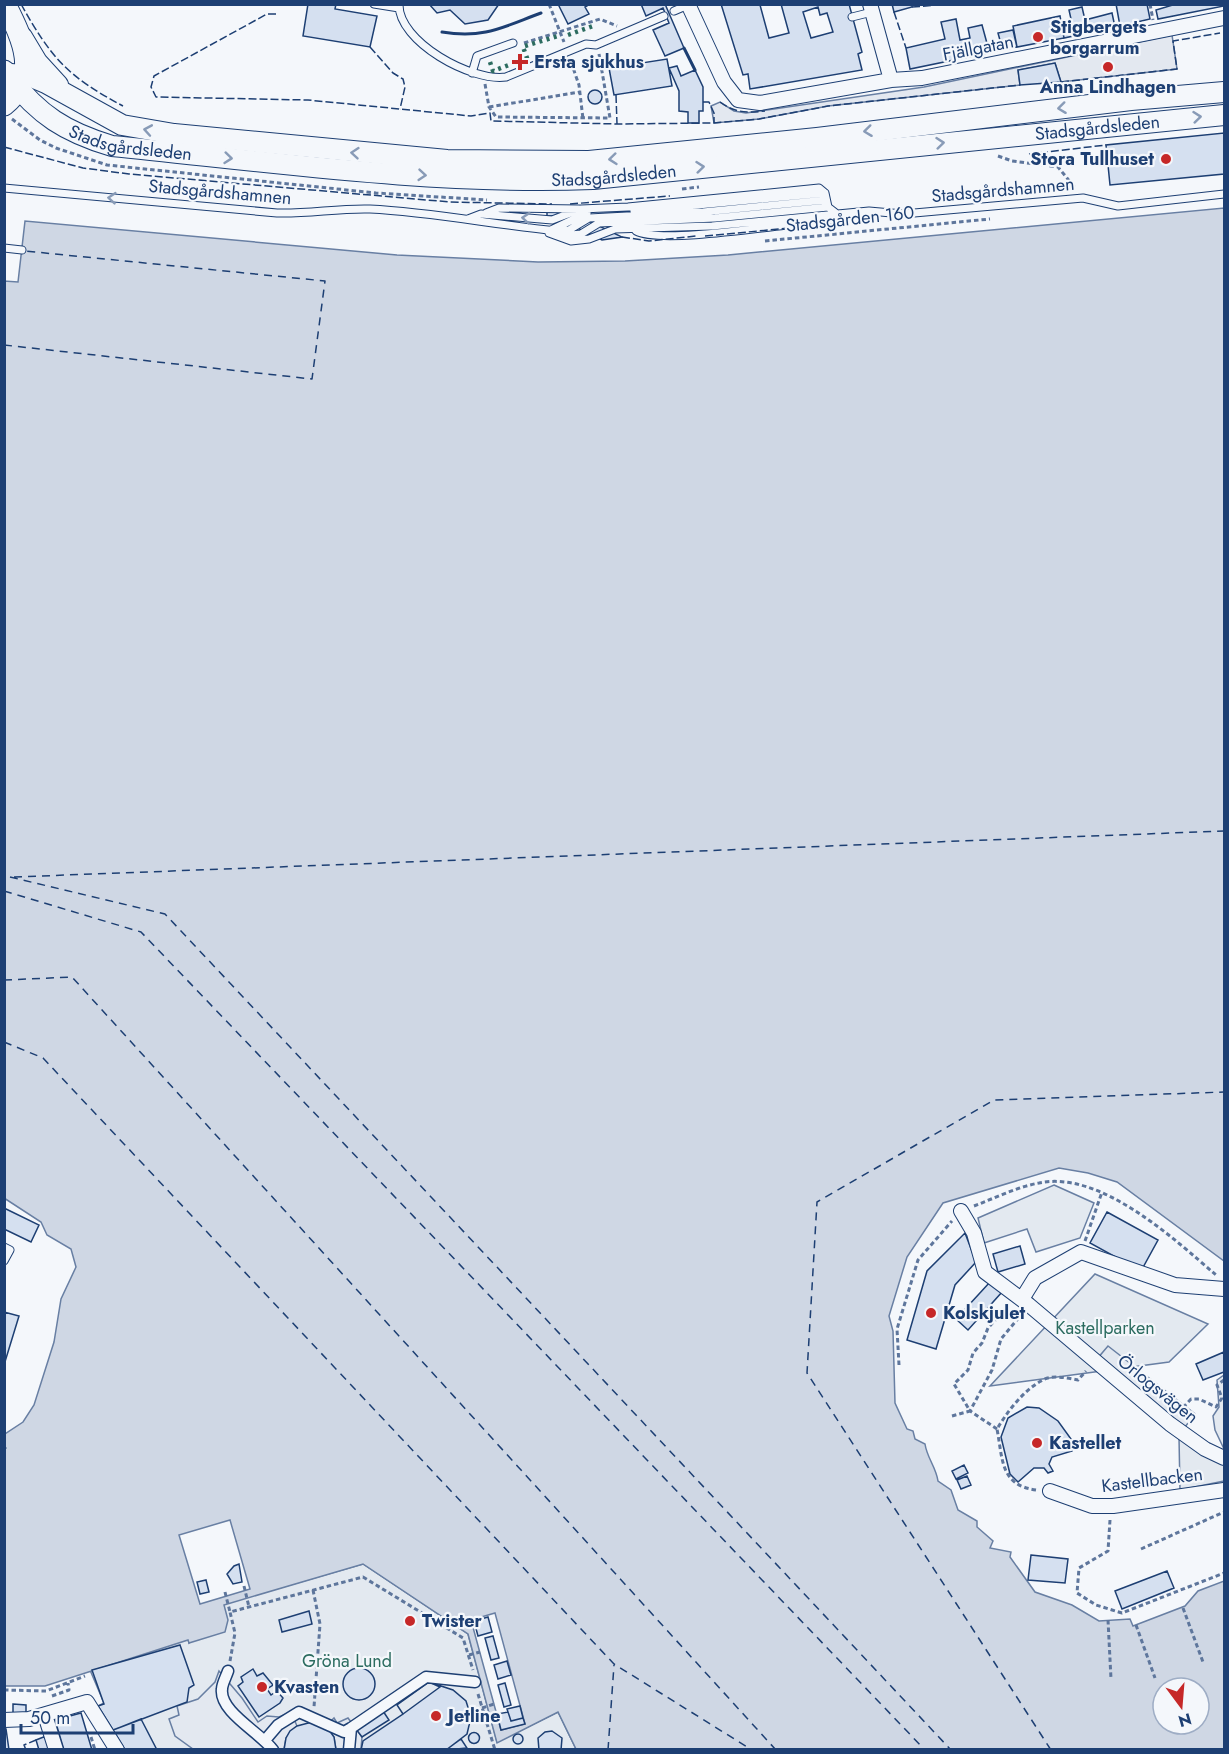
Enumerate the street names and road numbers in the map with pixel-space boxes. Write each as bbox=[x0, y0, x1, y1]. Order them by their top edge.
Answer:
street label: Fjällgatan bbox=[940, 28, 1016, 68]
street label: Stadsgårdsleden bbox=[1034, 109, 1161, 147]
street label: Stadsgårdsleden bbox=[64, 118, 193, 167]
street label: Stadsgårdsleden bbox=[551, 158, 678, 193]
street label: Stadsgårdshamnen bbox=[930, 171, 1076, 209]
street label: Stadsgårdshamnen bbox=[147, 173, 293, 211]
street label: Stadsgården 160 bbox=[784, 199, 916, 239]
street label: Örlogsvägen bbox=[1112, 1348, 1204, 1430]
street label: Kastellbacken bbox=[1100, 1461, 1204, 1499]

